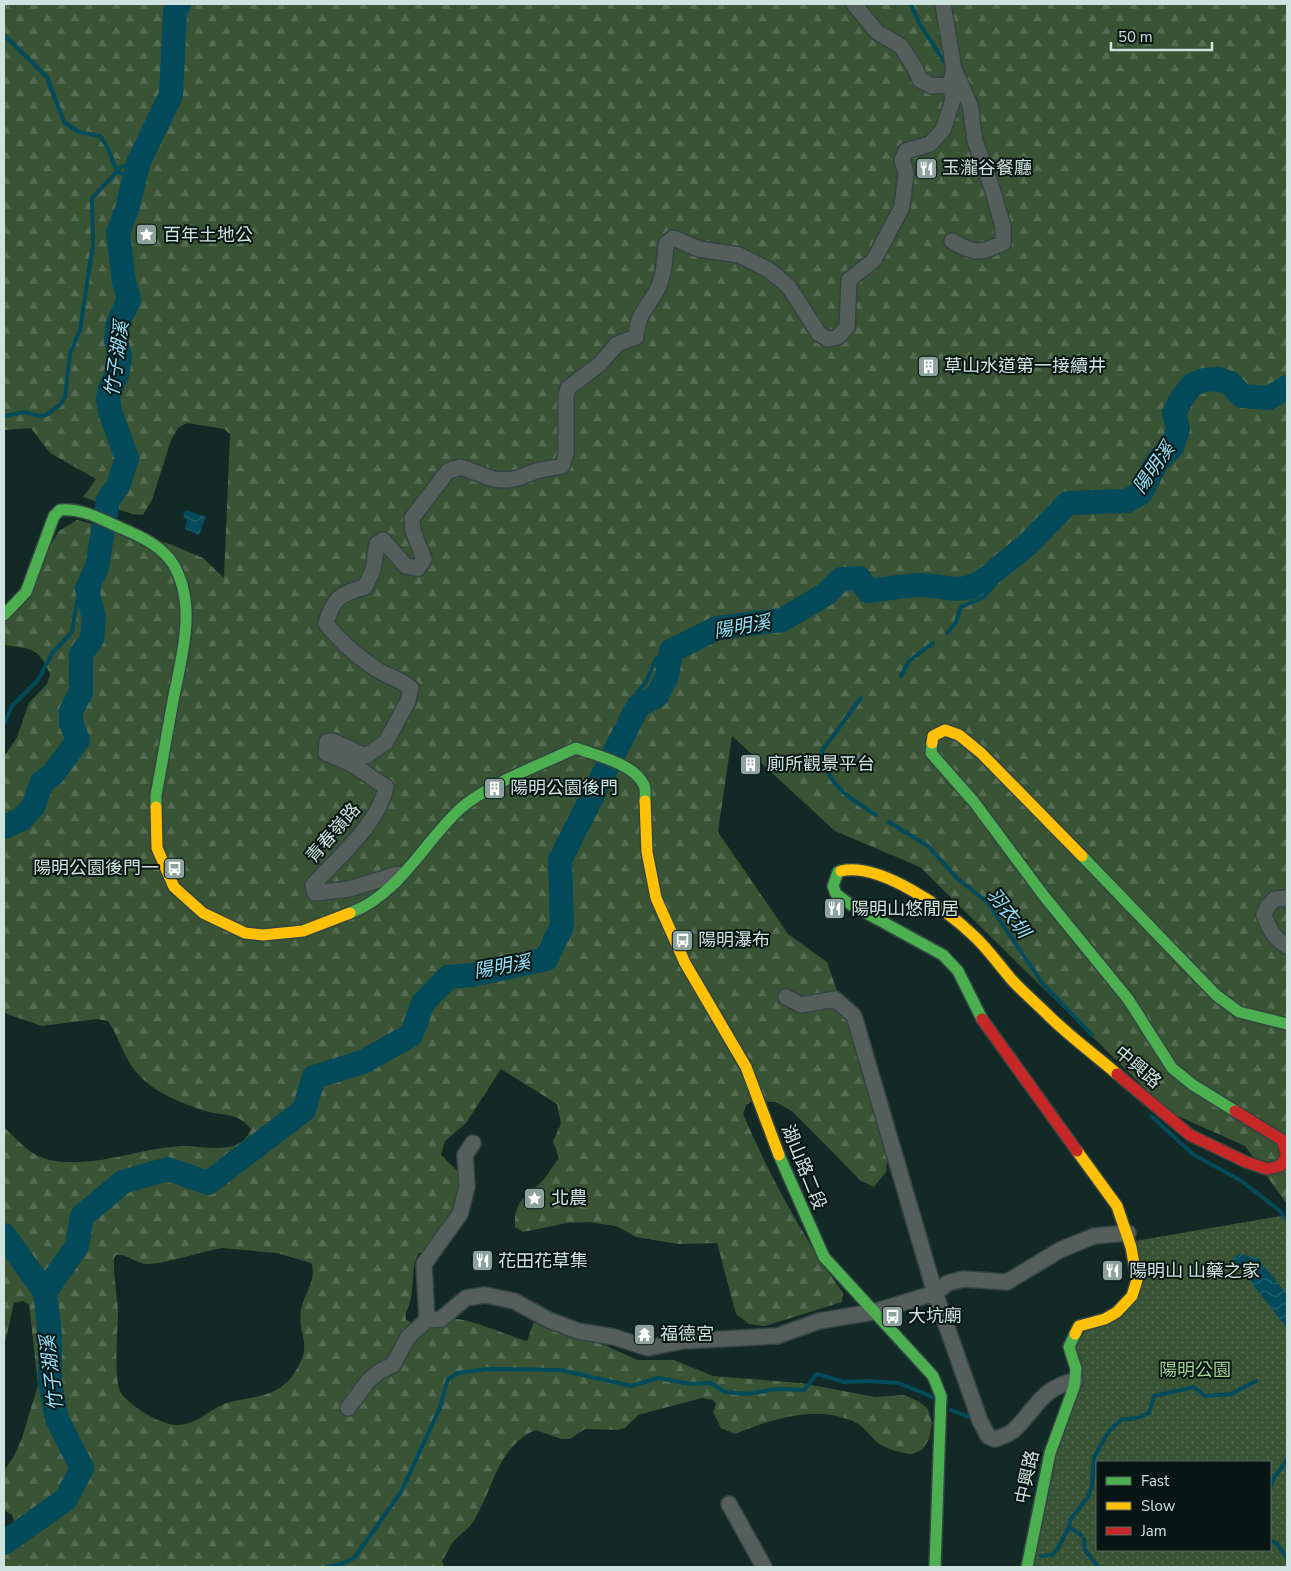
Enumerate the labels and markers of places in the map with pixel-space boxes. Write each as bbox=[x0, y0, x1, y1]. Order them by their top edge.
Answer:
restaurant icon: 玉瀧谷餐廳 bbox=[914, 156, 938, 180]
place label: 玉瀧谷餐廳 bbox=[942, 156, 1032, 180]
place icon: 百年土地公 bbox=[135, 223, 159, 247]
place label: 百年土地公 bbox=[163, 223, 253, 247]
building icon: 草山水道第一接續井 bbox=[916, 354, 940, 378]
place label: 草山水道第一接續井 bbox=[944, 354, 1106, 378]
building icon: 廁所觀景平台 bbox=[739, 752, 763, 776]
place label: 廁所觀景平台 bbox=[767, 752, 875, 776]
building icon: 陽明公園後門 bbox=[482, 776, 506, 800]
place label: 陽明公園後門 bbox=[510, 776, 618, 800]
place label: 陽明公園後門一 bbox=[33, 856, 159, 880]
bus stop icon: 陽明公園後門一 bbox=[163, 856, 187, 880]
restaurant icon: 陽明山悠閒居 bbox=[823, 897, 847, 921]
place label: 陽明山悠閒居 bbox=[851, 897, 959, 921]
bus stop icon: 陽明瀑布 bbox=[670, 928, 694, 952]
place label: 陽明瀑布 bbox=[698, 928, 770, 952]
place icon: 北農 bbox=[523, 1186, 547, 1210]
place label: 北農 bbox=[551, 1186, 587, 1210]
restaurant icon: 花田花草集 bbox=[470, 1249, 494, 1273]
place label: 花田花草集 bbox=[498, 1249, 588, 1273]
restaurant icon: 陽明山 山藥之家 bbox=[1101, 1259, 1125, 1283]
place label: 陽明山 山藥之家 bbox=[1129, 1259, 1260, 1283]
bus stop icon: 大坑廟 bbox=[880, 1304, 904, 1328]
place label: 大坑廟 bbox=[908, 1304, 962, 1328]
temple icon: 福德宮 bbox=[632, 1322, 656, 1346]
place label: 福德宮 bbox=[660, 1322, 714, 1346]

